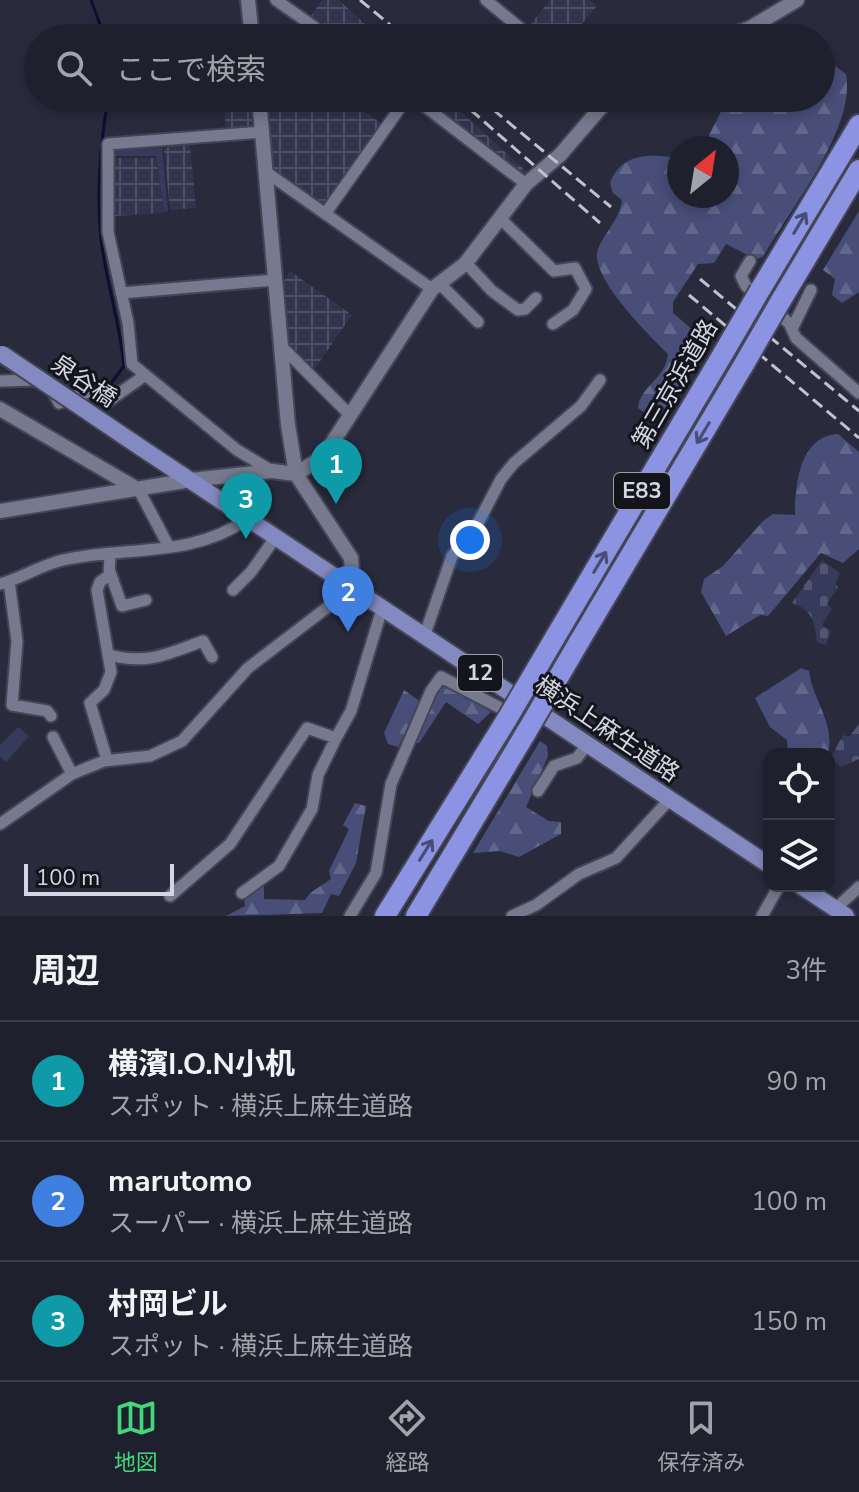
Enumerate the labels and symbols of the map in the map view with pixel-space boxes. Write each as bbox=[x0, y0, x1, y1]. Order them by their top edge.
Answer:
north arrow bbox=[667, 136, 739, 208]
one-way arrow bbox=[792, 212, 808, 235]
street label: 第三京浜道路 bbox=[625, 314, 725, 454]
street label: 泉谷橋 bbox=[45, 348, 123, 414]
one-way arrow bbox=[695, 421, 711, 444]
pin: 1 bbox=[310, 438, 362, 504]
pin: 3 bbox=[220, 473, 272, 539]
road number: E83 bbox=[614, 473, 670, 509]
your location bbox=[450, 520, 490, 560]
one-way arrow bbox=[592, 551, 608, 574]
pin: 2 bbox=[322, 566, 374, 632]
road number: 12 bbox=[458, 655, 502, 691]
street label: 横浜上麻生道路 bbox=[528, 669, 686, 789]
one-way arrow bbox=[418, 839, 434, 862]
scale bar bbox=[24, 860, 174, 896]

